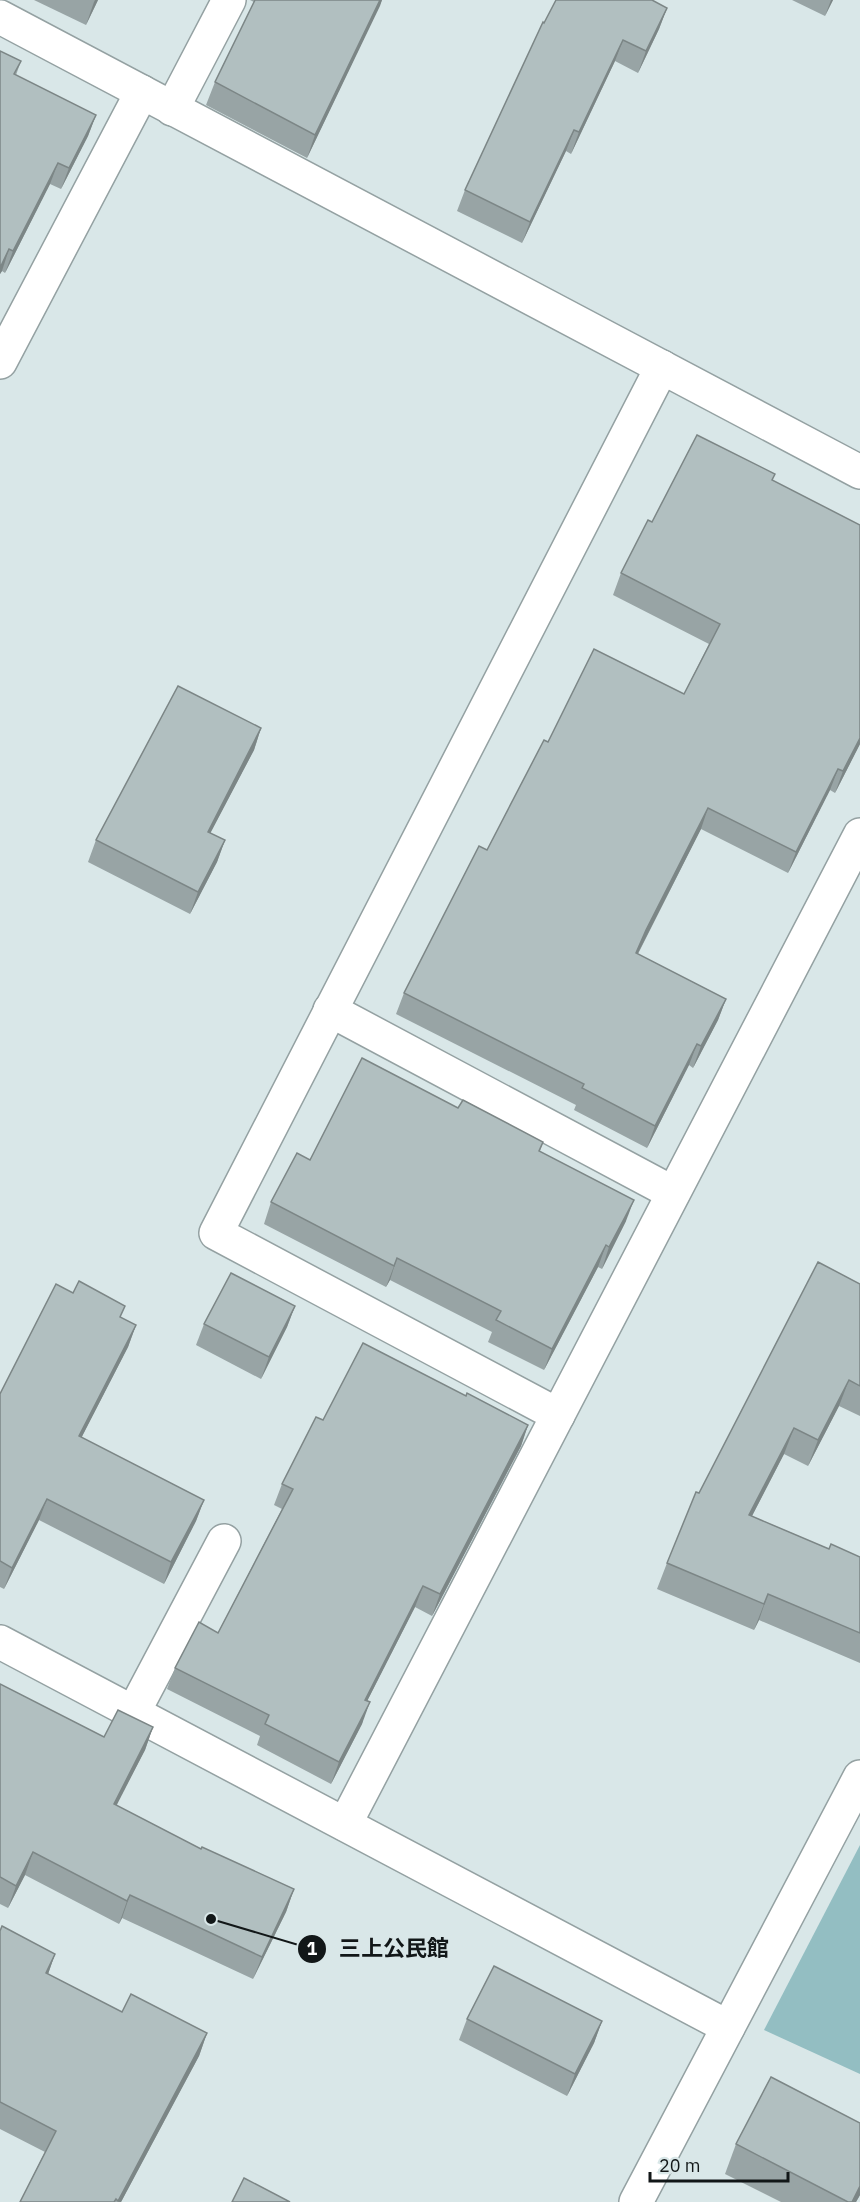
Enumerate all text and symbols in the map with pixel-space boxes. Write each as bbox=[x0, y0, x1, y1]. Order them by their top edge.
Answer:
callout: 三上公民館 bbox=[297, 1929, 461, 1969]
text: 三上公民館 bbox=[339, 1933, 449, 1962]
text: 1 bbox=[307, 1937, 318, 1960]
scale bar bbox=[650, 2145, 788, 2183]
text: 20 m bbox=[659, 2154, 701, 2177]

